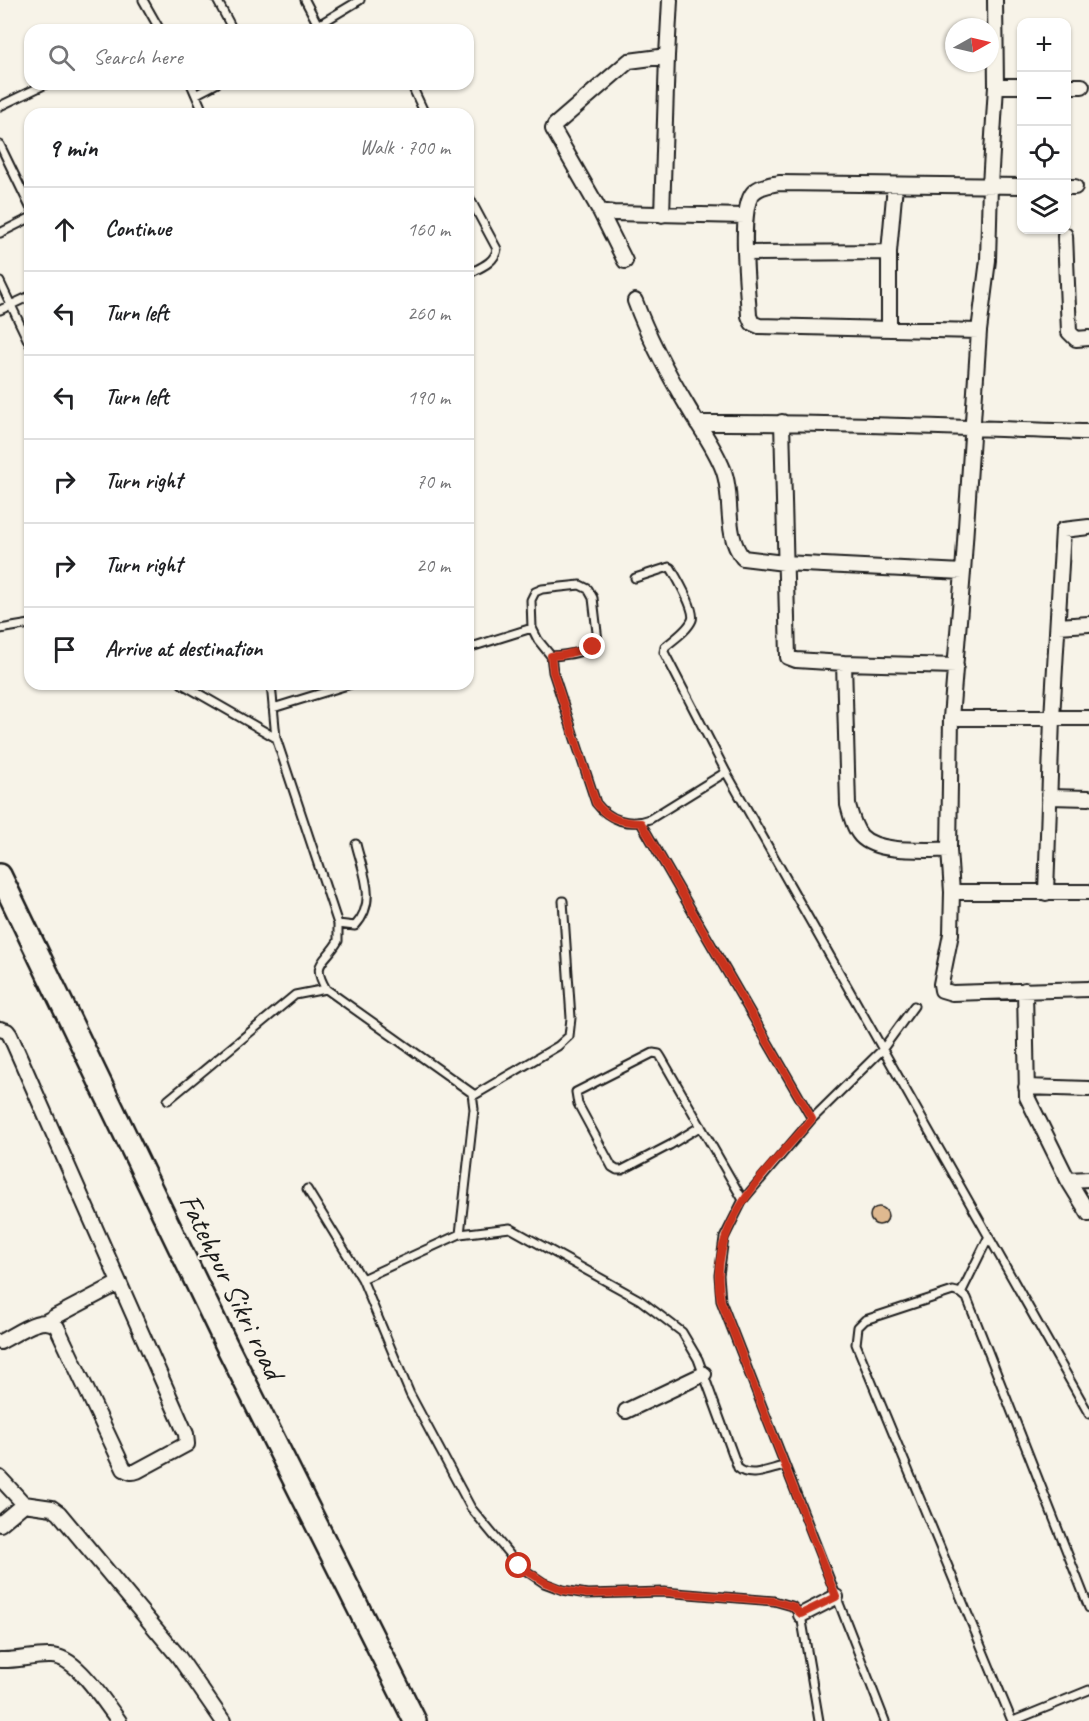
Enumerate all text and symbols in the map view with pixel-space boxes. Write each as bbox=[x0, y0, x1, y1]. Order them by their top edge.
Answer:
north arrow bbox=[945, 18, 999, 72]
map controls bbox=[1017, 18, 1071, 234]
button: + bbox=[1017, 18, 1071, 72]
search box bbox=[24, 24, 474, 90]
icon: search bbox=[45, 41, 78, 74]
text: Search here bbox=[93, 43, 183, 71]
button: − bbox=[1017, 72, 1071, 126]
button: locate bbox=[1017, 126, 1071, 180]
text: 9 min bbox=[48, 131, 98, 164]
text: Walk · 700 m bbox=[360, 135, 450, 160]
button: layers bbox=[1017, 180, 1071, 234]
icon: ahead bbox=[48, 213, 81, 246]
text: Continue bbox=[105, 215, 171, 243]
text: 160 m bbox=[407, 217, 450, 242]
icon: left bbox=[48, 297, 81, 330]
text: Turn left bbox=[105, 299, 169, 327]
text: 260 m bbox=[407, 301, 450, 326]
icon: left bbox=[48, 381, 81, 414]
text: Turn left bbox=[105, 383, 169, 411]
text: 190 m bbox=[407, 385, 450, 410]
icon: right bbox=[48, 465, 81, 498]
text: Turn right bbox=[105, 467, 182, 495]
text: 70 m bbox=[416, 469, 450, 494]
icon: right bbox=[48, 549, 81, 582]
text: Turn right bbox=[105, 551, 182, 579]
text: 20 m bbox=[416, 553, 450, 578]
icon: arrive bbox=[48, 633, 81, 666]
route end bbox=[579, 633, 605, 659]
text: Arrive at destination bbox=[105, 635, 262, 663]
street label: Fatehpur Sikri road bbox=[171, 1187, 295, 1389]
route start bbox=[505, 1552, 531, 1578]

